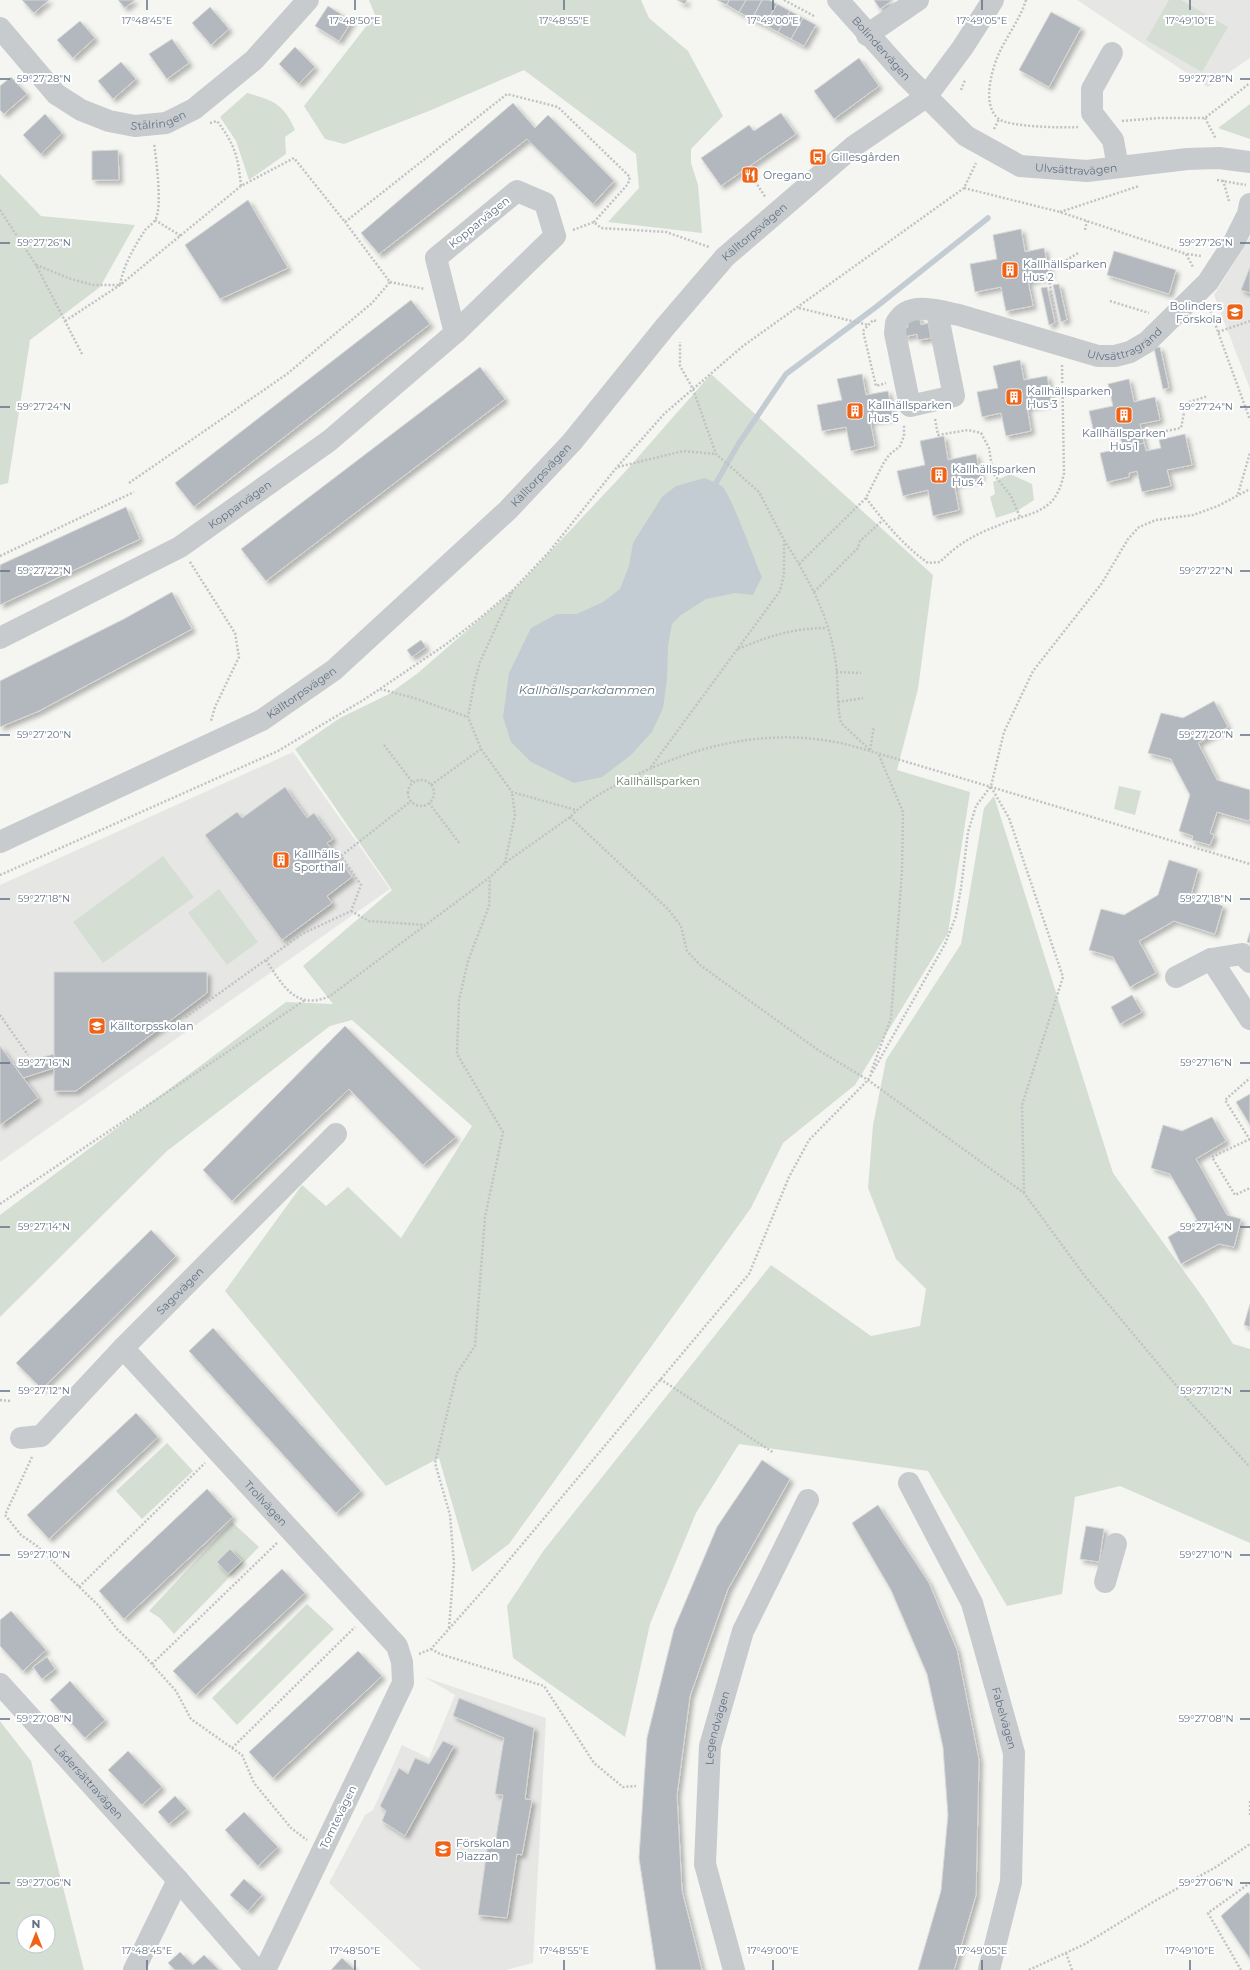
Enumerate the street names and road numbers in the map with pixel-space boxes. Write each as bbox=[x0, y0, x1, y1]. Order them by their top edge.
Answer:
street label: Bolindervägen bbox=[849, 14, 914, 83]
street label: Stålringen bbox=[130, 107, 188, 133]
street label: Ulvsättravägen bbox=[1035, 160, 1118, 178]
street label: Kopparvägen bbox=[446, 193, 512, 251]
street label: Källtorpsvägen bbox=[718, 200, 790, 264]
street label: Ulvsättragränd bbox=[1085, 324, 1165, 363]
street label: Källtorpsvägen bbox=[508, 440, 574, 510]
street label: Kopparvägen bbox=[205, 477, 274, 532]
street label: Källtorpsvägen bbox=[264, 663, 339, 722]
street label: Sagovägen bbox=[153, 1264, 207, 1318]
street label: Trollvägen bbox=[241, 1478, 290, 1529]
street label: Fabelvägen bbox=[989, 1685, 1020, 1751]
street label: Legendvägen bbox=[702, 1689, 732, 1765]
street label: Lädersättravägen bbox=[51, 1741, 126, 1822]
street label: Tomtevägen bbox=[317, 1783, 359, 1851]

